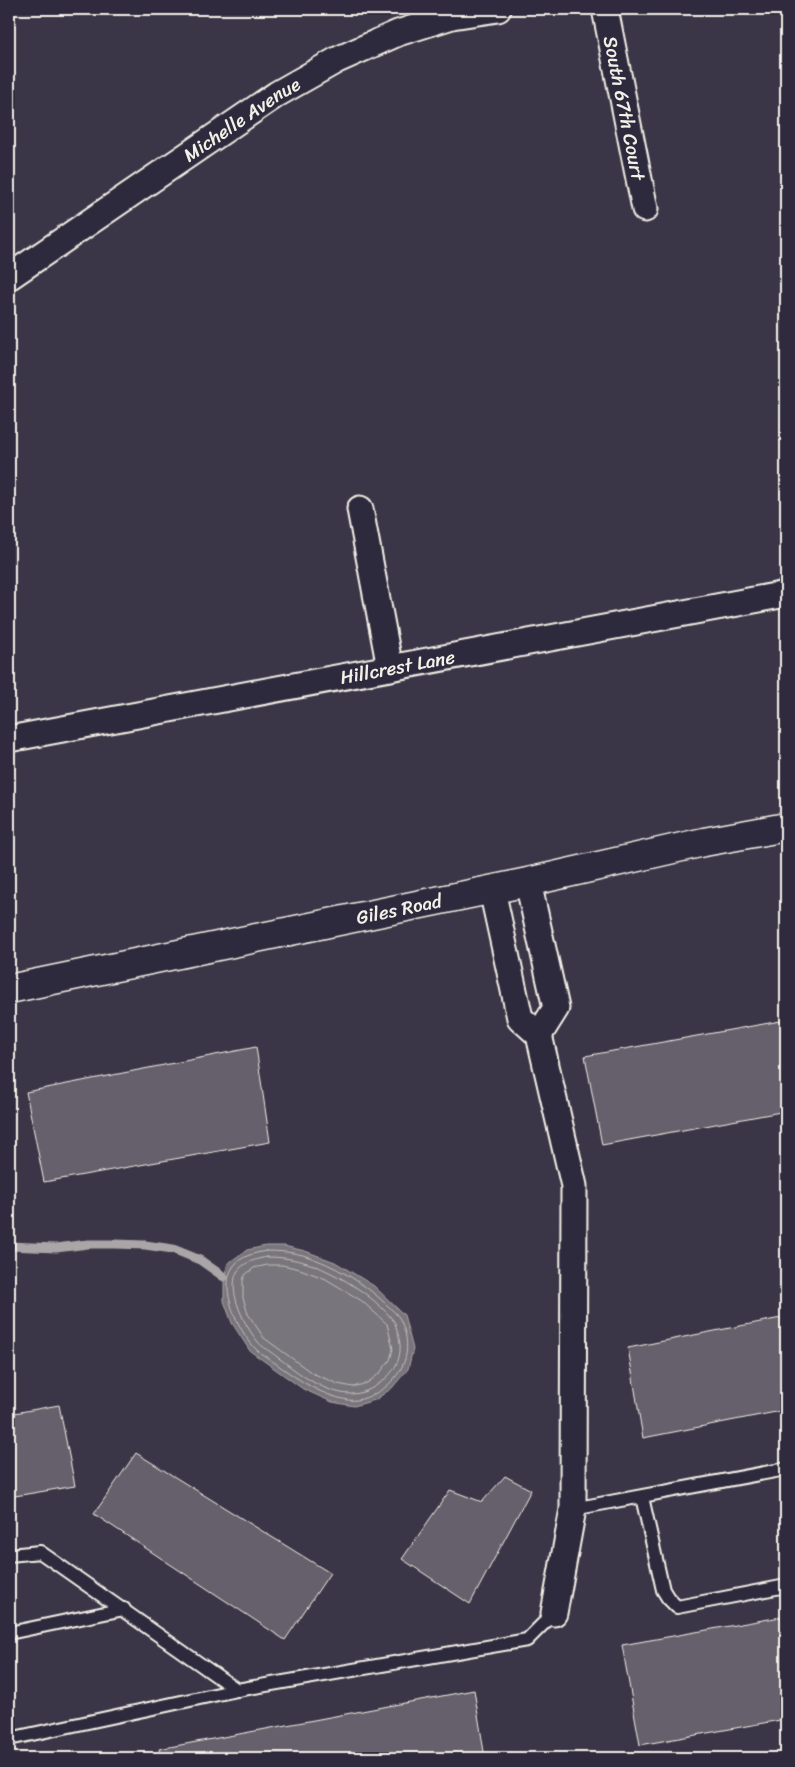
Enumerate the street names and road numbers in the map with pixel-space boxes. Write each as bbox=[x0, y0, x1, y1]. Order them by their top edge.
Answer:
street label: South 67th Court bbox=[594, 33, 656, 184]
street label: Michelle Avenue bbox=[176, 68, 306, 170]
street label: Hillcrest Lane bbox=[337, 640, 458, 693]
street label: Giles Road bbox=[353, 883, 446, 934]

